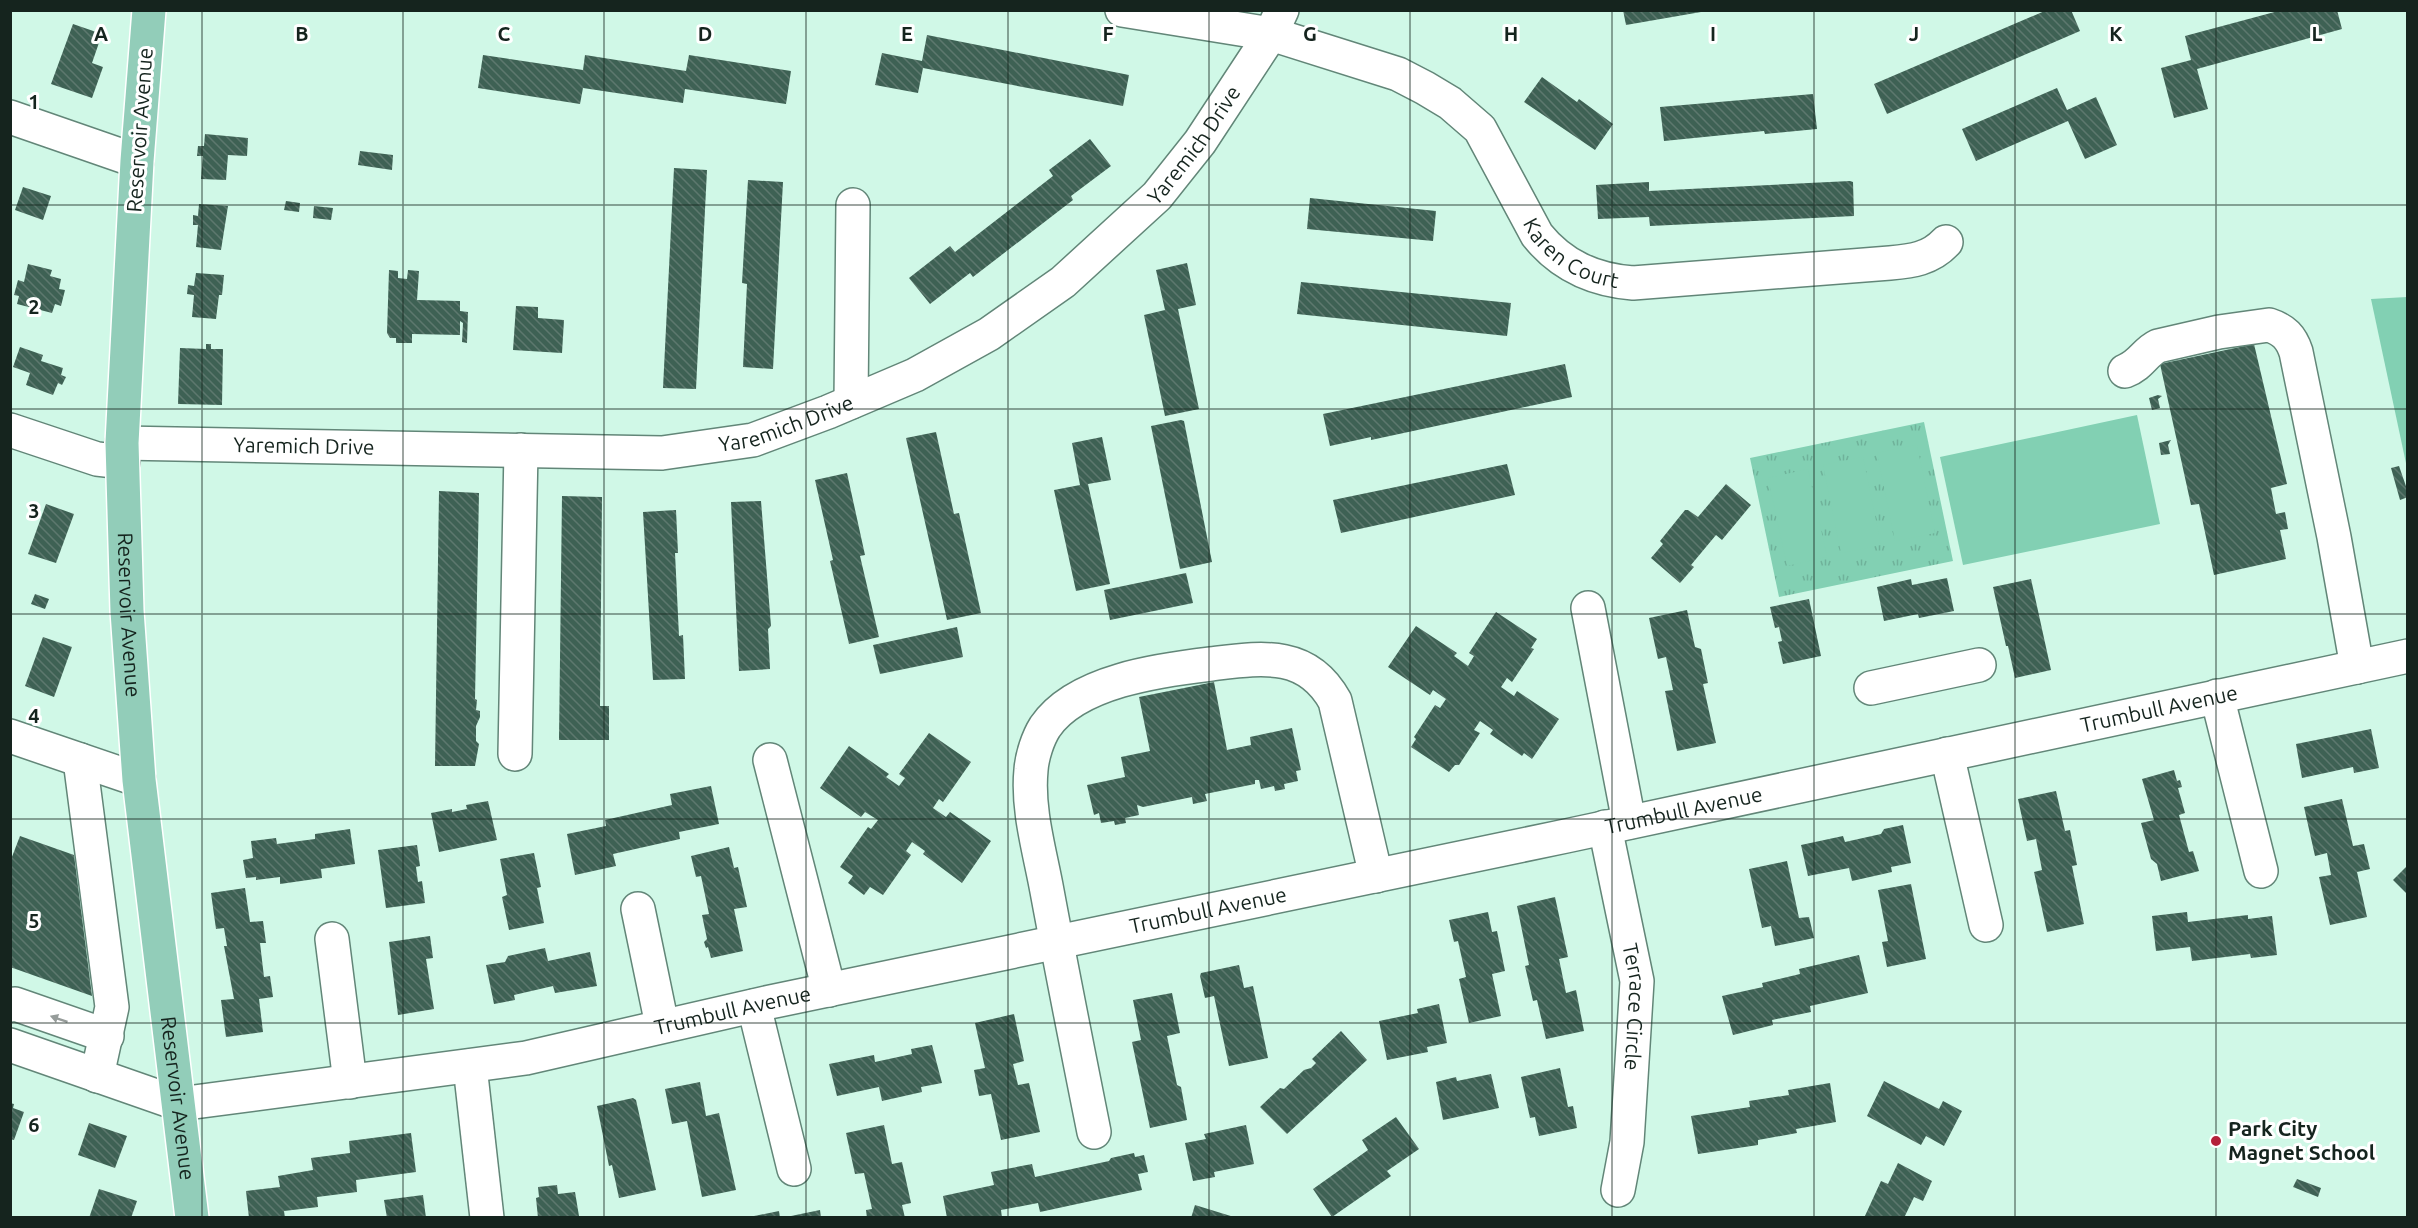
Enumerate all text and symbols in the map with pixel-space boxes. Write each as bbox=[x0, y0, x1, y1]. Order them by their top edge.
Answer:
text: A bbox=[94, 22, 108, 45]
text: B bbox=[295, 22, 309, 45]
text: C bbox=[498, 22, 511, 45]
text: D bbox=[698, 22, 712, 45]
text: E bbox=[901, 22, 913, 45]
text: F bbox=[1102, 22, 1114, 45]
text: G bbox=[1303, 22, 1317, 45]
text: H bbox=[1504, 22, 1518, 45]
text: I bbox=[1710, 22, 1716, 45]
text: J bbox=[1909, 22, 1919, 45]
text: K bbox=[2109, 22, 2123, 45]
text: L bbox=[2312, 22, 2323, 45]
street label: Reservoir Avenue bbox=[121, 47, 157, 213]
street label: Yaremich Drive bbox=[1143, 81, 1245, 209]
text: 1 bbox=[28, 90, 40, 113]
street label: Karen Court bbox=[1519, 214, 1621, 292]
text: 2 bbox=[28, 295, 40, 318]
street label: Yaremich Drive bbox=[717, 390, 857, 456]
street label: Yaremich Drive bbox=[233, 432, 375, 459]
text: 3 bbox=[28, 499, 40, 522]
street label: Reservoir Avenue bbox=[114, 532, 146, 698]
street label: Trumbull Avenue bbox=[2078, 680, 2240, 737]
text: 4 bbox=[28, 704, 40, 727]
street label: Trumbull Avenue bbox=[1603, 781, 1764, 838]
street label: Trumbull Avenue bbox=[1127, 882, 1289, 938]
text: 5 bbox=[28, 909, 40, 932]
street label: Terrace Circle bbox=[1618, 941, 1650, 1071]
street label: Trumbull Avenue bbox=[652, 981, 813, 1039]
one-way arrow bbox=[50, 1013, 68, 1023]
street label: Reservoir Avenue bbox=[157, 1015, 200, 1182]
text: 6 bbox=[28, 1113, 40, 1136]
place label: Park City Magnet School bbox=[2228, 1116, 2375, 1164]
marker: Park City Magnet School bbox=[2209, 1134, 2223, 1148]

